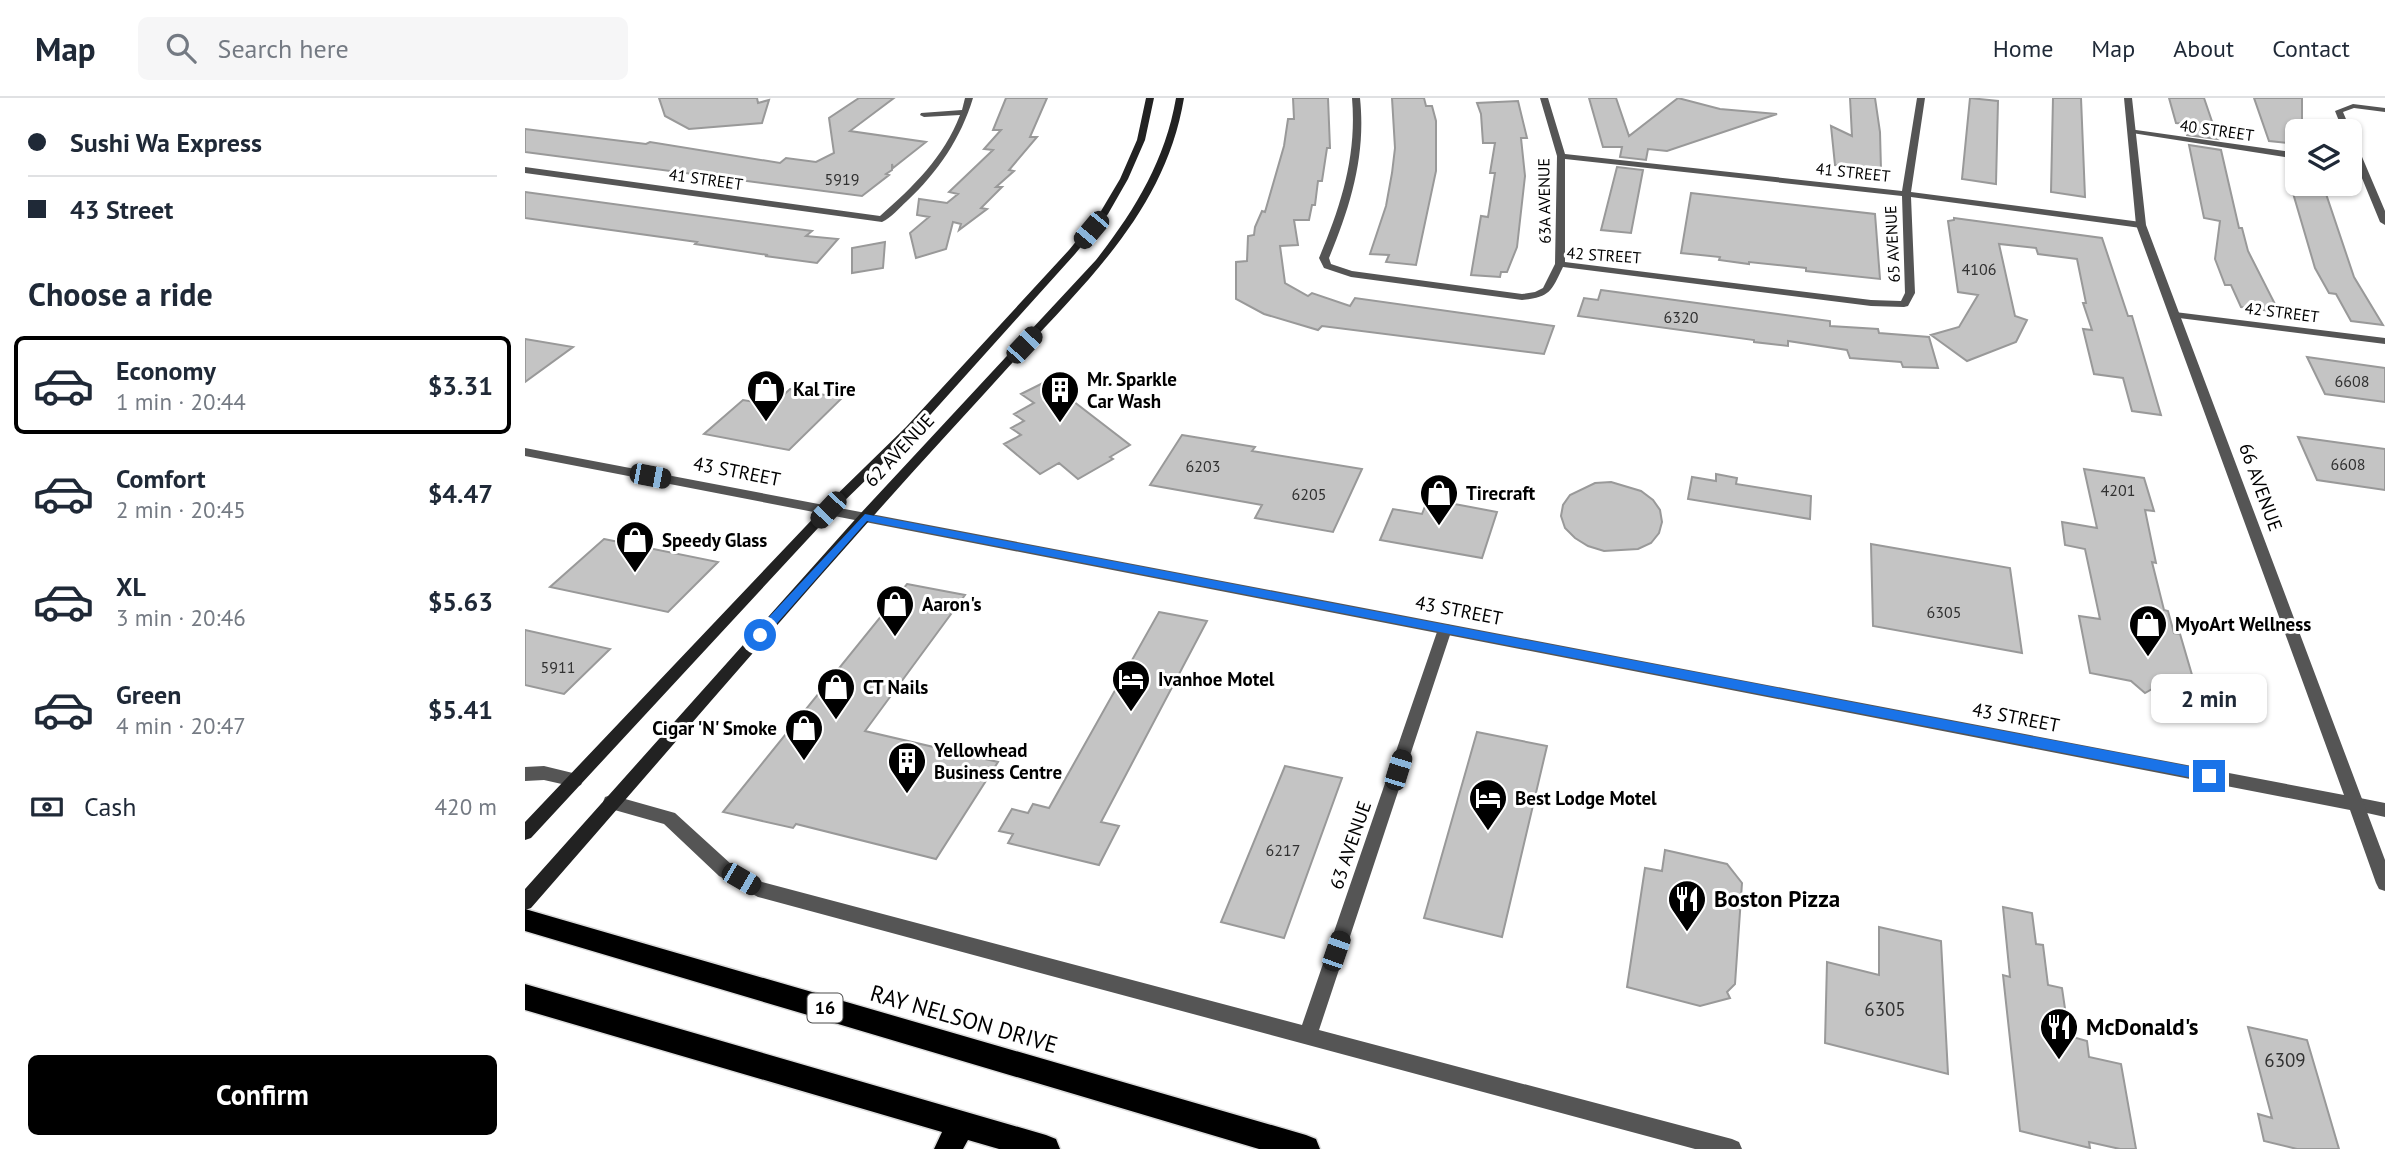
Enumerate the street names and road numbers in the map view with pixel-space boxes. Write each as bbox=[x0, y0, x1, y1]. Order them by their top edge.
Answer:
street label: 40 STREET bbox=[2179, 115, 2255, 145]
street label: 63A AVENUE bbox=[1533, 158, 1555, 244]
street label: 41 STREET bbox=[1815, 158, 1891, 186]
street label: 41 STREET bbox=[668, 164, 744, 194]
street label: 65 AVENUE bbox=[1880, 205, 1904, 283]
street label: 42 STREET bbox=[1566, 242, 1642, 268]
street label: 42 STREET bbox=[2244, 298, 2320, 326]
street label: 62 AVENUE bbox=[859, 408, 939, 492]
street label: 66 AVENUE bbox=[2234, 440, 2288, 534]
street label: 43 STREET bbox=[691, 451, 783, 491]
street label: 43 STREET bbox=[1413, 590, 1505, 630]
street label: 43 STREET bbox=[1970, 697, 2062, 737]
street label: 63 AVENUE bbox=[1324, 798, 1376, 892]
street label: RAY NELSON DRIVE bbox=[867, 978, 1061, 1059]
road number: 16 bbox=[807, 994, 843, 1023]

